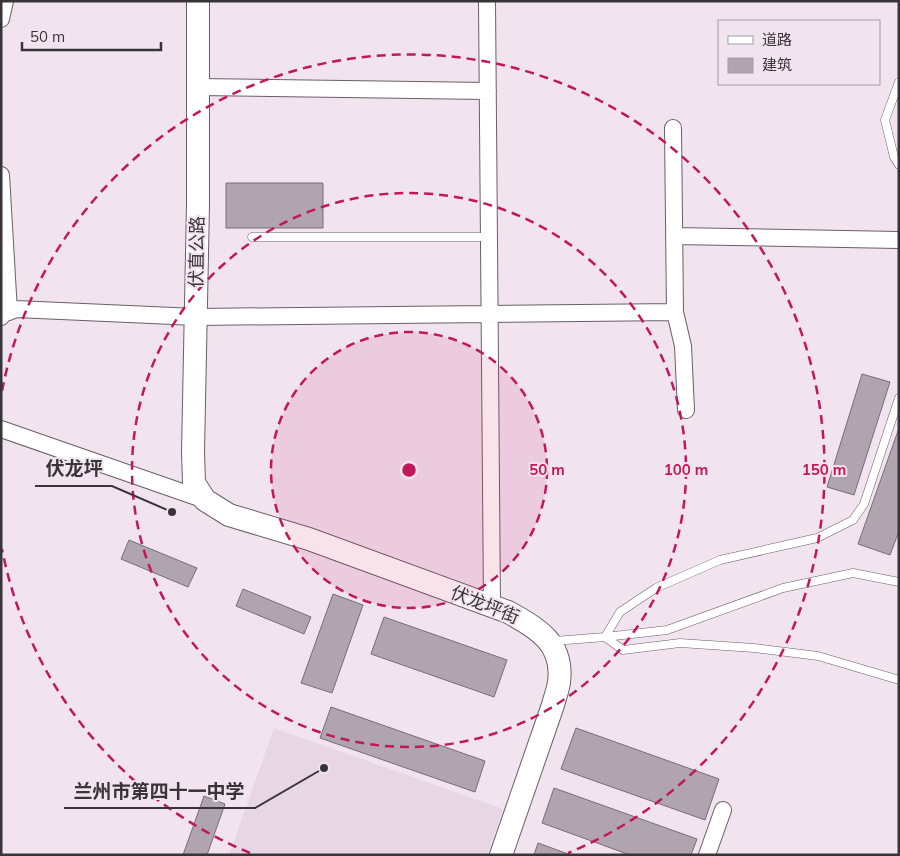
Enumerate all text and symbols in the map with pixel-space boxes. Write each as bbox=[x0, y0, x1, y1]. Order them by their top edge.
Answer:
scale bar bbox=[22, 20, 161, 52]
legend bbox=[718, 20, 880, 85]
text: 50 m bbox=[30, 27, 65, 46]
text: 道路 bbox=[762, 30, 792, 49]
text: 建筑 bbox=[762, 55, 792, 74]
street label: 伏直公路 bbox=[184, 216, 209, 288]
callout: 伏龙坪 bbox=[35, 452, 112, 486]
text: 伏龙坪 bbox=[45, 456, 103, 480]
text: 50 m bbox=[529, 460, 565, 479]
text: 100 m bbox=[664, 460, 708, 479]
text: 150 m bbox=[802, 460, 846, 479]
centre of rings bbox=[400, 461, 418, 479]
street label: 伏龙坪街 bbox=[448, 580, 523, 629]
callout: 兰州市第四十一中学 bbox=[64, 774, 255, 808]
text: 兰州市第四十一中学 bbox=[73, 779, 245, 803]

